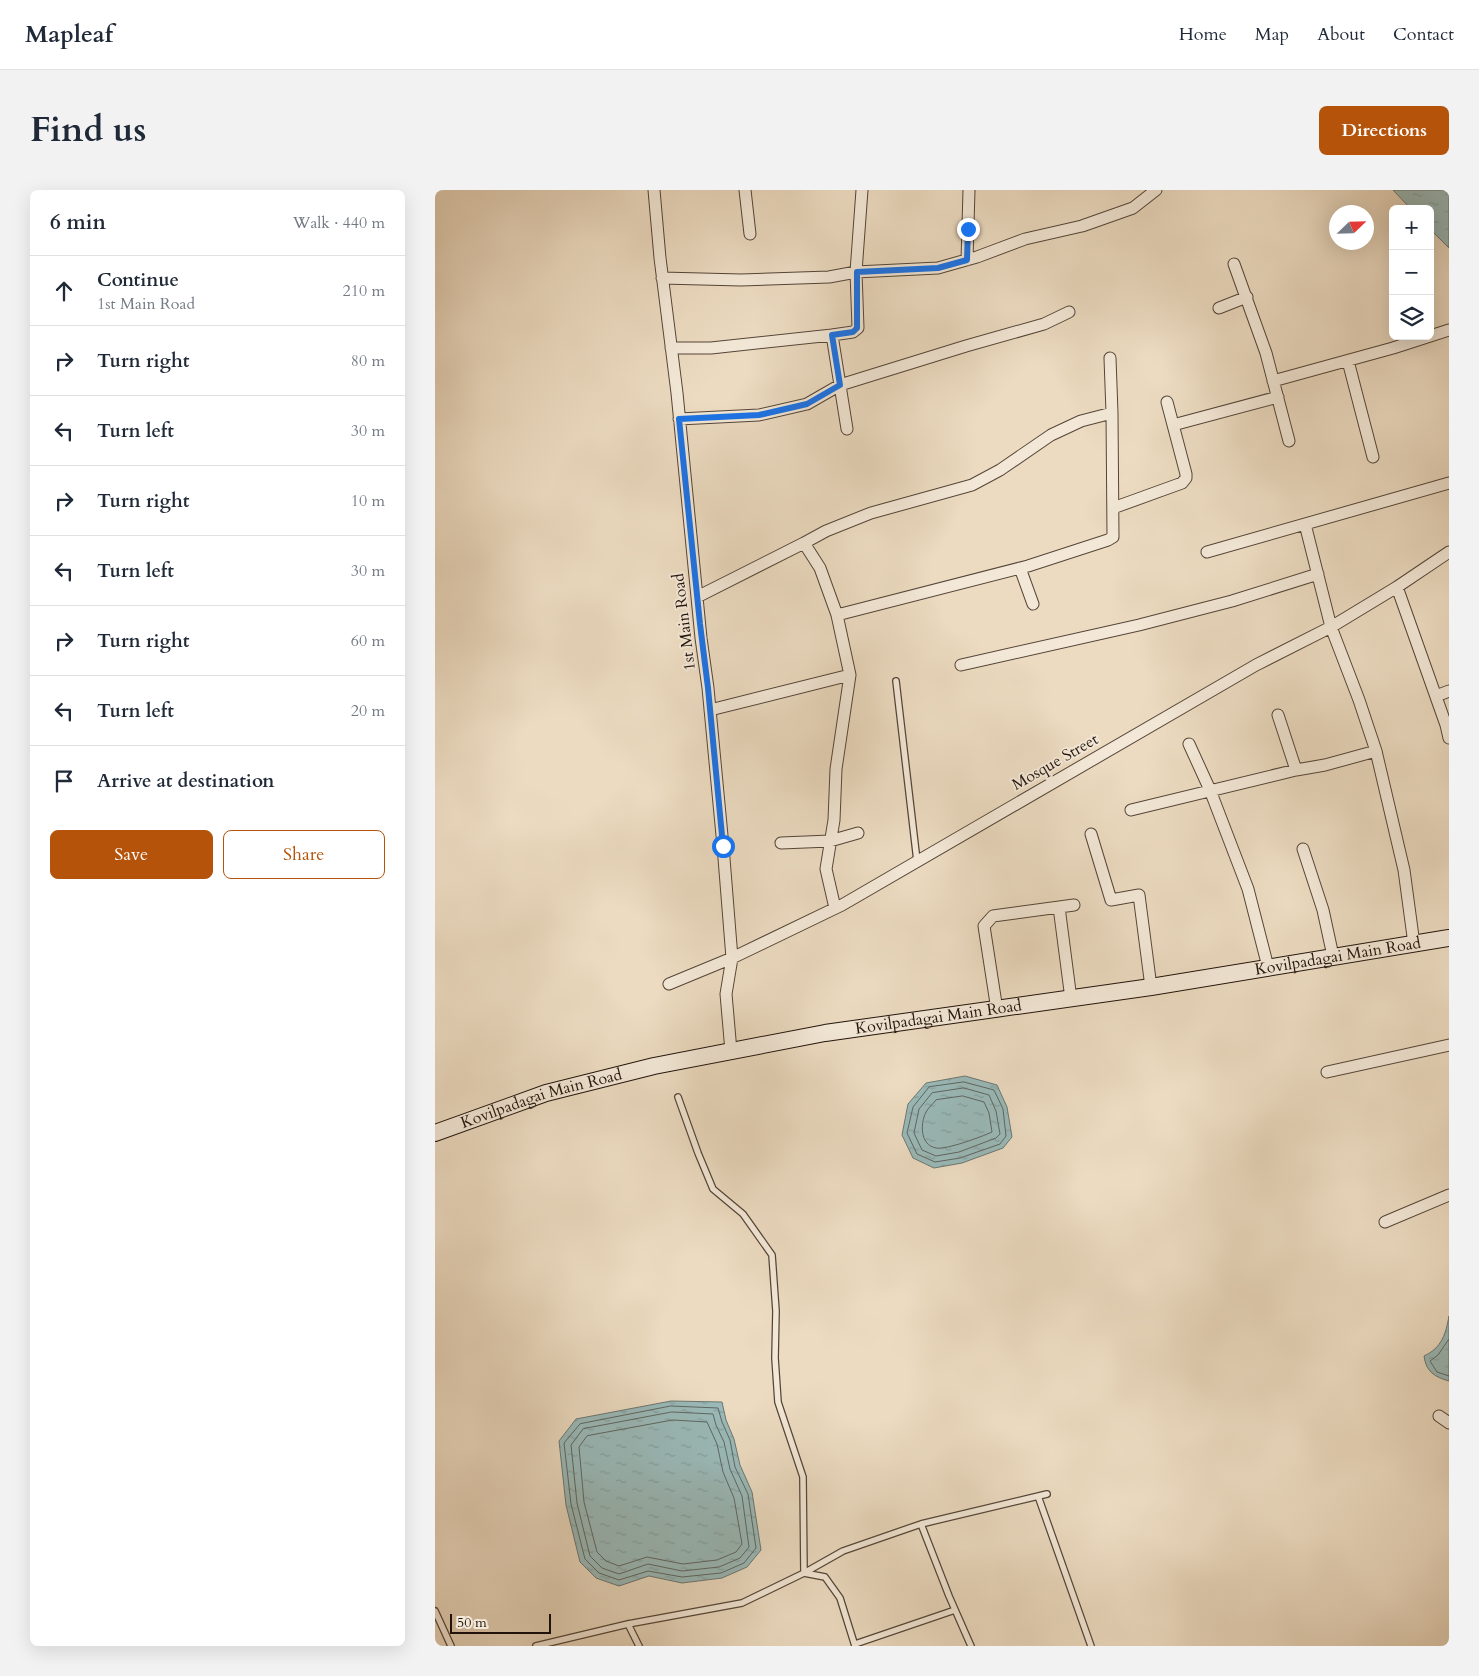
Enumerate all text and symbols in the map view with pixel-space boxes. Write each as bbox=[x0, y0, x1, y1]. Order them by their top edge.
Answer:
text: Mapleaf bbox=[25, 18, 113, 51]
text: Home bbox=[1179, 22, 1227, 47]
text: Map bbox=[1255, 22, 1289, 47]
text: About bbox=[1317, 22, 1365, 47]
text: Contact bbox=[1393, 22, 1454, 47]
text: Find us bbox=[30, 106, 146, 154]
button: Directions bbox=[1319, 106, 1449, 155]
north arrow bbox=[1329, 205, 1374, 250]
map controls bbox=[1389, 205, 1434, 340]
button: + bbox=[1389, 205, 1434, 250]
text: 6 min bbox=[50, 208, 106, 237]
text: Walk · 440 m bbox=[293, 212, 385, 234]
route end bbox=[957, 218, 980, 241]
button: − bbox=[1389, 250, 1434, 295]
text: Continue bbox=[97, 267, 179, 293]
icon: ahead bbox=[50, 277, 78, 305]
text: 210 m bbox=[343, 280, 385, 302]
text: 1st Main Road bbox=[97, 293, 195, 315]
button: layers bbox=[1389, 295, 1434, 340]
icon: right bbox=[50, 347, 78, 375]
text: Turn right bbox=[97, 348, 189, 374]
text: 80 m bbox=[351, 350, 385, 372]
icon: left bbox=[50, 417, 78, 445]
text: Turn left bbox=[97, 418, 174, 444]
text: 30 m bbox=[351, 420, 385, 442]
icon: right bbox=[50, 487, 78, 515]
text: Turn right bbox=[97, 488, 189, 514]
text: 10 m bbox=[351, 490, 385, 512]
icon: left bbox=[50, 557, 78, 585]
text: Turn left bbox=[97, 558, 174, 584]
text: 30 m bbox=[351, 560, 385, 582]
street label: 1st Main Road bbox=[667, 572, 701, 672]
icon: right bbox=[50, 627, 78, 655]
text: Turn right bbox=[97, 628, 189, 654]
text: 60 m bbox=[351, 630, 385, 652]
icon: left bbox=[50, 697, 78, 725]
text: Turn left bbox=[97, 698, 174, 724]
text: 20 m bbox=[351, 700, 385, 722]
street label: Mosque Street bbox=[1008, 728, 1102, 796]
icon: arrive bbox=[50, 767, 78, 795]
text: Arrive at destination bbox=[97, 768, 274, 794]
button: Save bbox=[50, 830, 213, 879]
button: Share bbox=[223, 830, 385, 879]
route start bbox=[712, 835, 735, 858]
street label: Kovilpadagai Main Road bbox=[1253, 932, 1423, 981]
street label: Kovilpadagai Main Road bbox=[854, 994, 1024, 1040]
street label: Kovilpadagai Main Road bbox=[458, 1063, 625, 1134]
scale bar bbox=[450, 1611, 551, 1634]
text: 50 m bbox=[457, 1613, 487, 1632]

